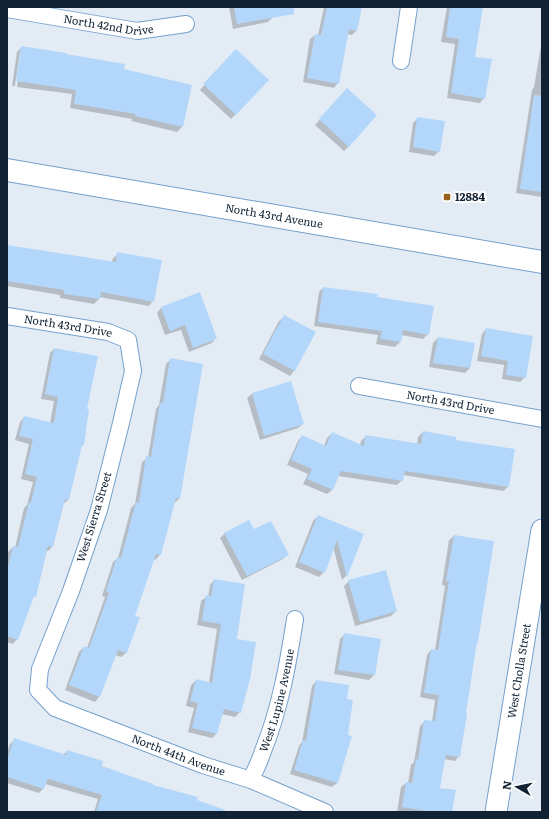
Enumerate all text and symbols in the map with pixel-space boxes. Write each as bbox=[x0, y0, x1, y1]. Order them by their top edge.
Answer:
street label: North 42nd Drive bbox=[63, 10, 155, 38]
place label: 12884 bbox=[455, 188, 485, 204]
marker: 12884 bbox=[442, 192, 452, 202]
street label: North 43rd Avenue bbox=[224, 199, 325, 231]
street label: North 43rd Drive bbox=[23, 310, 116, 340]
street label: North 43rd Drive bbox=[405, 386, 496, 417]
street label: West Sierra Street bbox=[72, 469, 115, 564]
street label: West Cholla Street bbox=[502, 621, 534, 719]
street label: West Lupine Avenue bbox=[254, 647, 297, 754]
street label: North 44th Avenue bbox=[130, 729, 228, 779]
north arrow bbox=[497, 767, 537, 807]
text: N bbox=[498, 779, 515, 791]

